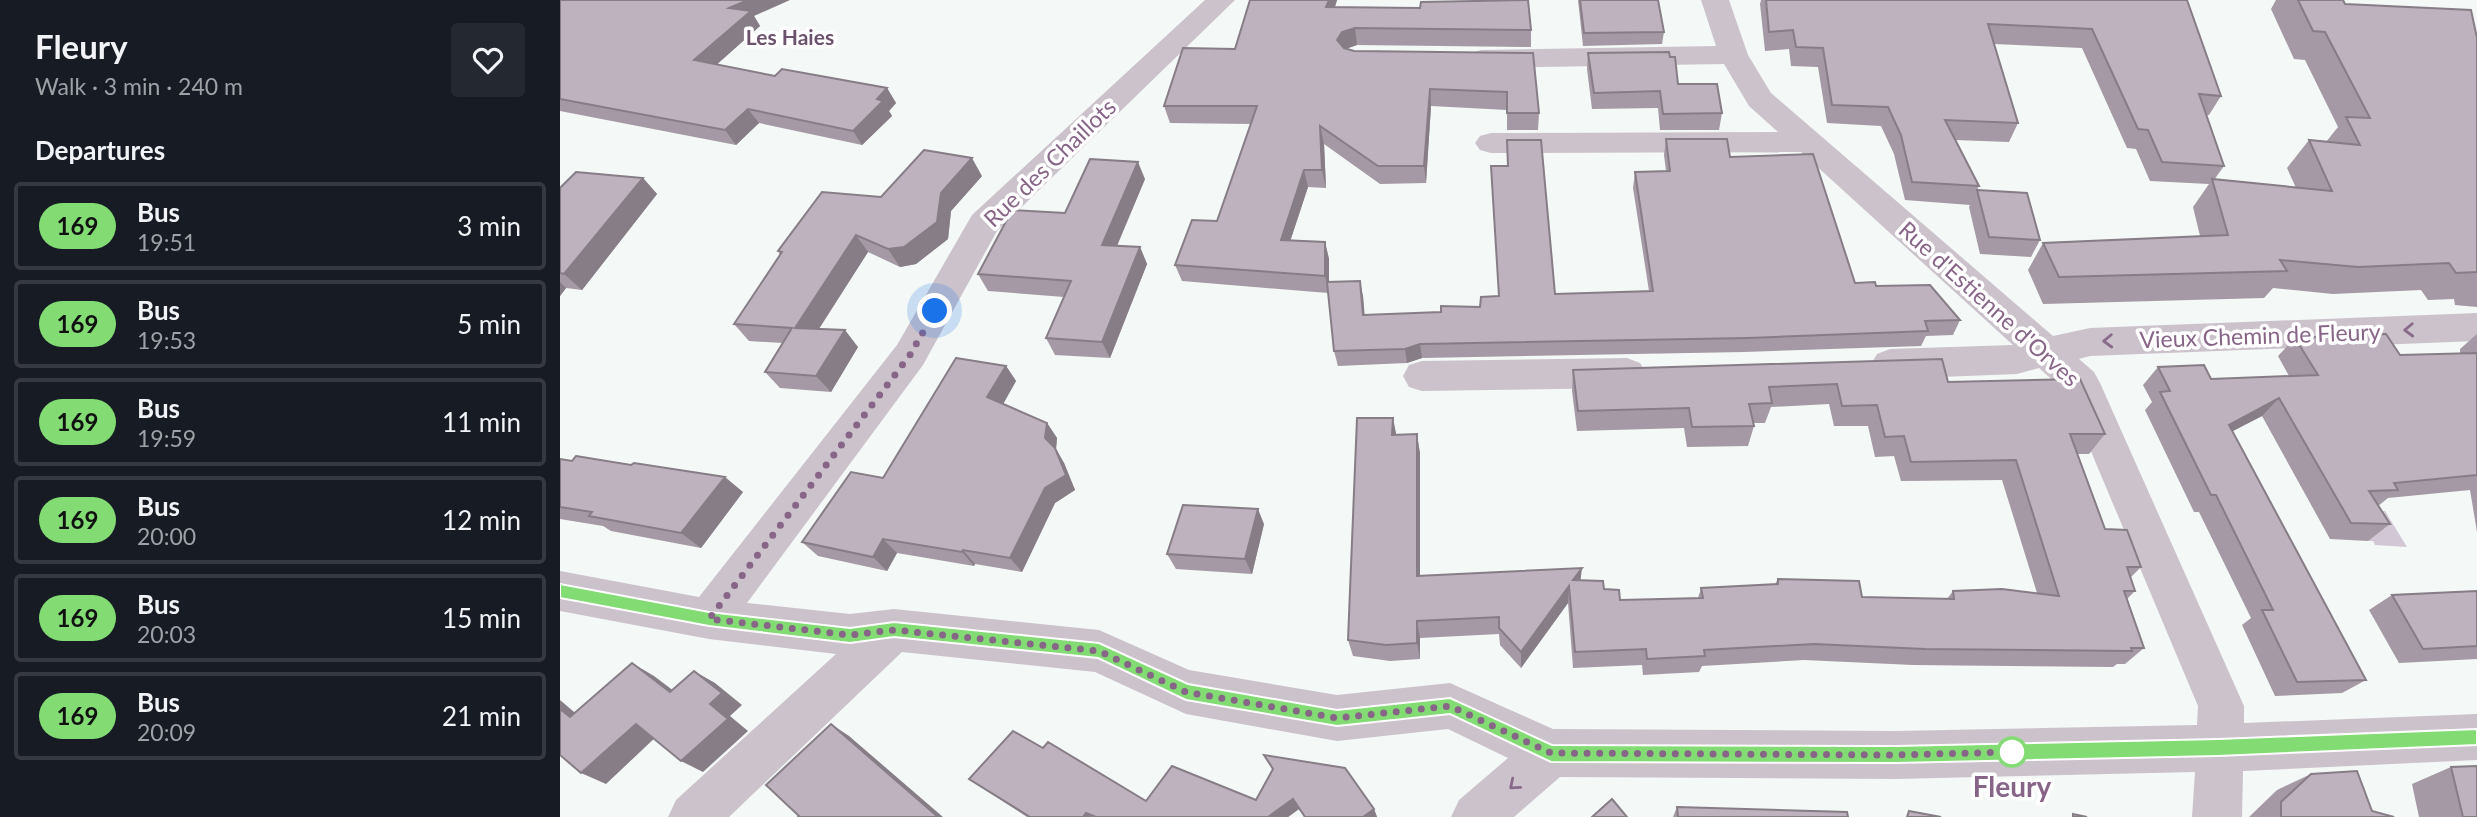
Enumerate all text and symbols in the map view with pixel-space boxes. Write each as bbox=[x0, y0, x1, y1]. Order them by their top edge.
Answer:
button: heart bbox=[451, 23, 525, 97]
district label: Les Haies bbox=[746, 24, 834, 49]
text: Fleury bbox=[35, 26, 128, 66]
text: Walk · 3 min · 240 m bbox=[35, 72, 243, 100]
street label: Rue des Chaillots bbox=[977, 92, 1121, 232]
text: Departures bbox=[35, 134, 165, 166]
text: Bus bbox=[137, 196, 180, 228]
text: 3 min bbox=[457, 210, 521, 242]
text: 169 bbox=[57, 211, 98, 240]
street label: Rue d'Estienne d'Orves bbox=[1894, 215, 2086, 392]
text: 19:51 bbox=[137, 228, 196, 256]
your location bbox=[917, 293, 952, 328]
text: Bus bbox=[137, 294, 180, 326]
text: 5 min bbox=[457, 308, 521, 340]
text: 169 bbox=[57, 309, 98, 338]
street label: Vieux Chemin de Fleury bbox=[2139, 317, 2381, 353]
one-way arrow bbox=[2403, 323, 2414, 338]
text: 19:53 bbox=[137, 326, 196, 354]
one-way arrow bbox=[2102, 334, 2113, 349]
text: Bus bbox=[137, 392, 180, 424]
text: 11 min bbox=[442, 406, 521, 438]
text: 169 bbox=[57, 407, 98, 436]
text: 19:59 bbox=[137, 424, 196, 452]
text: Bus bbox=[137, 490, 180, 522]
text: 12 min bbox=[442, 504, 521, 536]
text: 169 bbox=[57, 505, 98, 534]
text: 20:00 bbox=[137, 522, 196, 550]
text: Bus bbox=[137, 588, 180, 620]
text: 15 min bbox=[442, 602, 521, 634]
text: 169 bbox=[57, 603, 98, 632]
text: 20:03 bbox=[137, 620, 196, 648]
text: Bus bbox=[137, 686, 180, 718]
text: 21 min bbox=[442, 700, 521, 732]
text: 169 bbox=[57, 701, 98, 730]
text: 20:09 bbox=[137, 718, 196, 746]
marker: Fleury bbox=[1997, 737, 2027, 767]
place label: Fleury bbox=[1973, 769, 2051, 803]
one-way arrow bbox=[1509, 777, 1522, 789]

